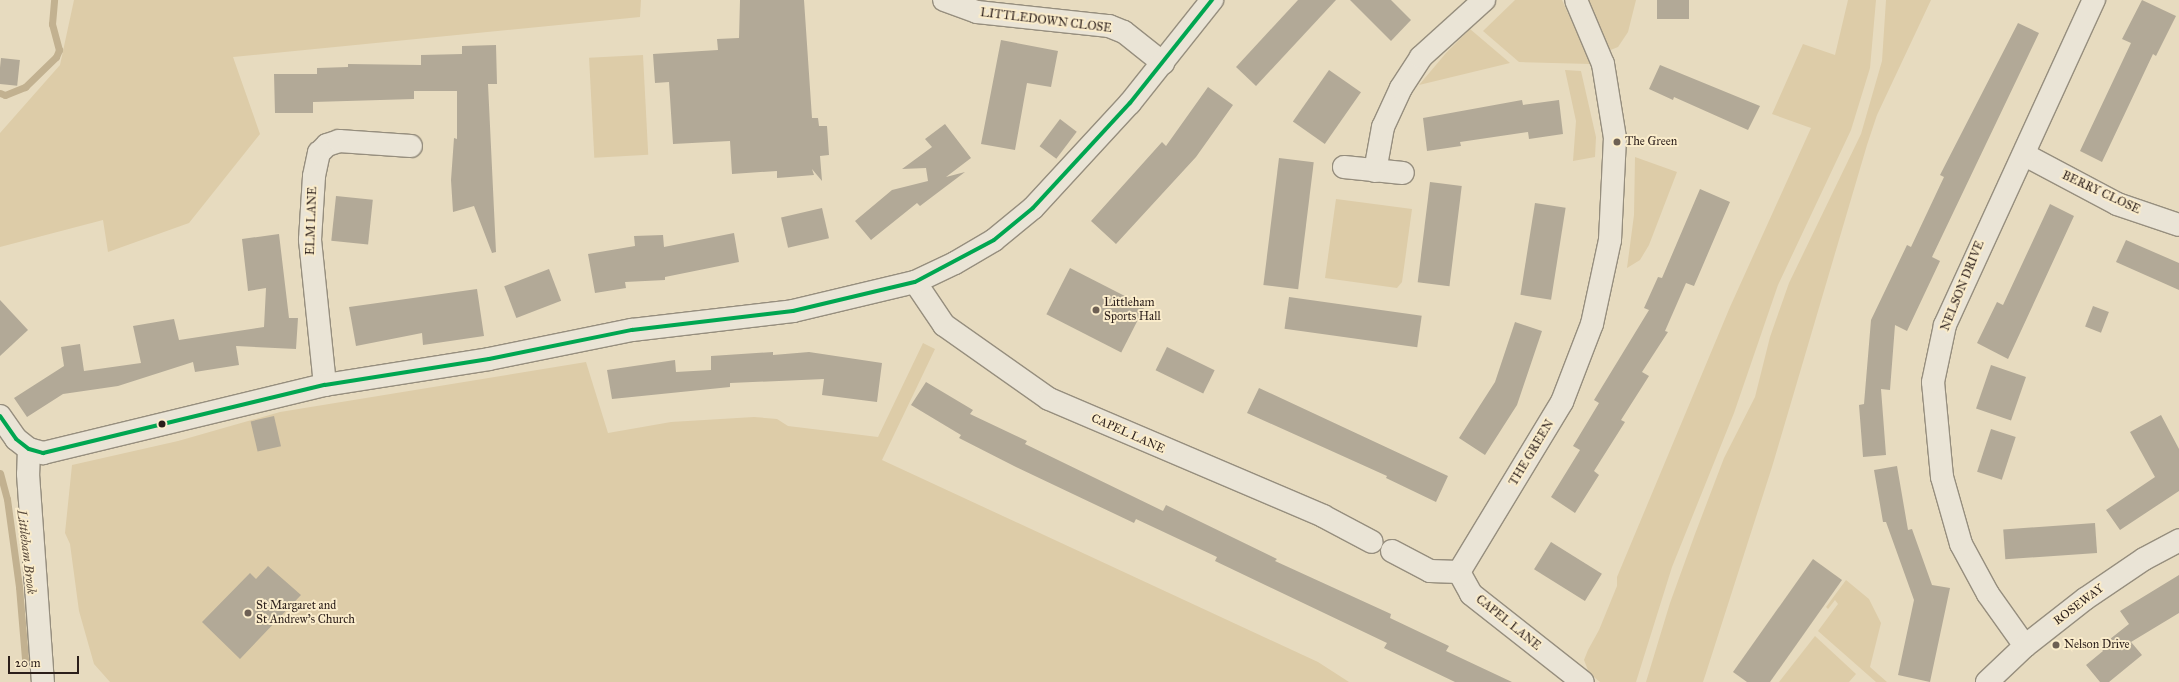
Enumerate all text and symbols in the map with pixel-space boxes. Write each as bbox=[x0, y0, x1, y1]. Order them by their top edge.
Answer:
street label: LITTLEDOWN CLOSE bbox=[979, 6, 1113, 36]
place label: The Green bbox=[1625, 135, 1677, 149]
marker: The Green bbox=[1612, 137, 1622, 147]
street label: BERRY CLOSE bbox=[2059, 169, 2143, 217]
street label: ELM LANE bbox=[304, 187, 320, 255]
street label: NELSON DRIVE bbox=[1938, 239, 1988, 333]
place label: Littleham Sports Hall bbox=[1104, 296, 1161, 324]
marker: Littleham Sports Hall bbox=[1091, 305, 1101, 315]
street label: CAPEL LANE bbox=[1089, 411, 1167, 457]
street label: THE GREEN bbox=[1507, 417, 1557, 489]
unlabelled marker bbox=[157, 419, 167, 429]
water label: Littleham Brook bbox=[13, 509, 39, 595]
street label: ROSEWAY bbox=[2051, 582, 2107, 628]
street label: CAPEL LANE bbox=[1473, 592, 1543, 654]
place label: St Margaret and St Andrew's Church bbox=[256, 599, 355, 627]
marker: St Margaret and St Andrew's Church bbox=[243, 608, 253, 618]
place label: Nelson Drive bbox=[2064, 638, 2130, 652]
marker: Nelson Drive bbox=[2051, 640, 2061, 650]
scale bar bbox=[10, 648, 81, 674]
text: 20 m bbox=[15, 656, 41, 670]

